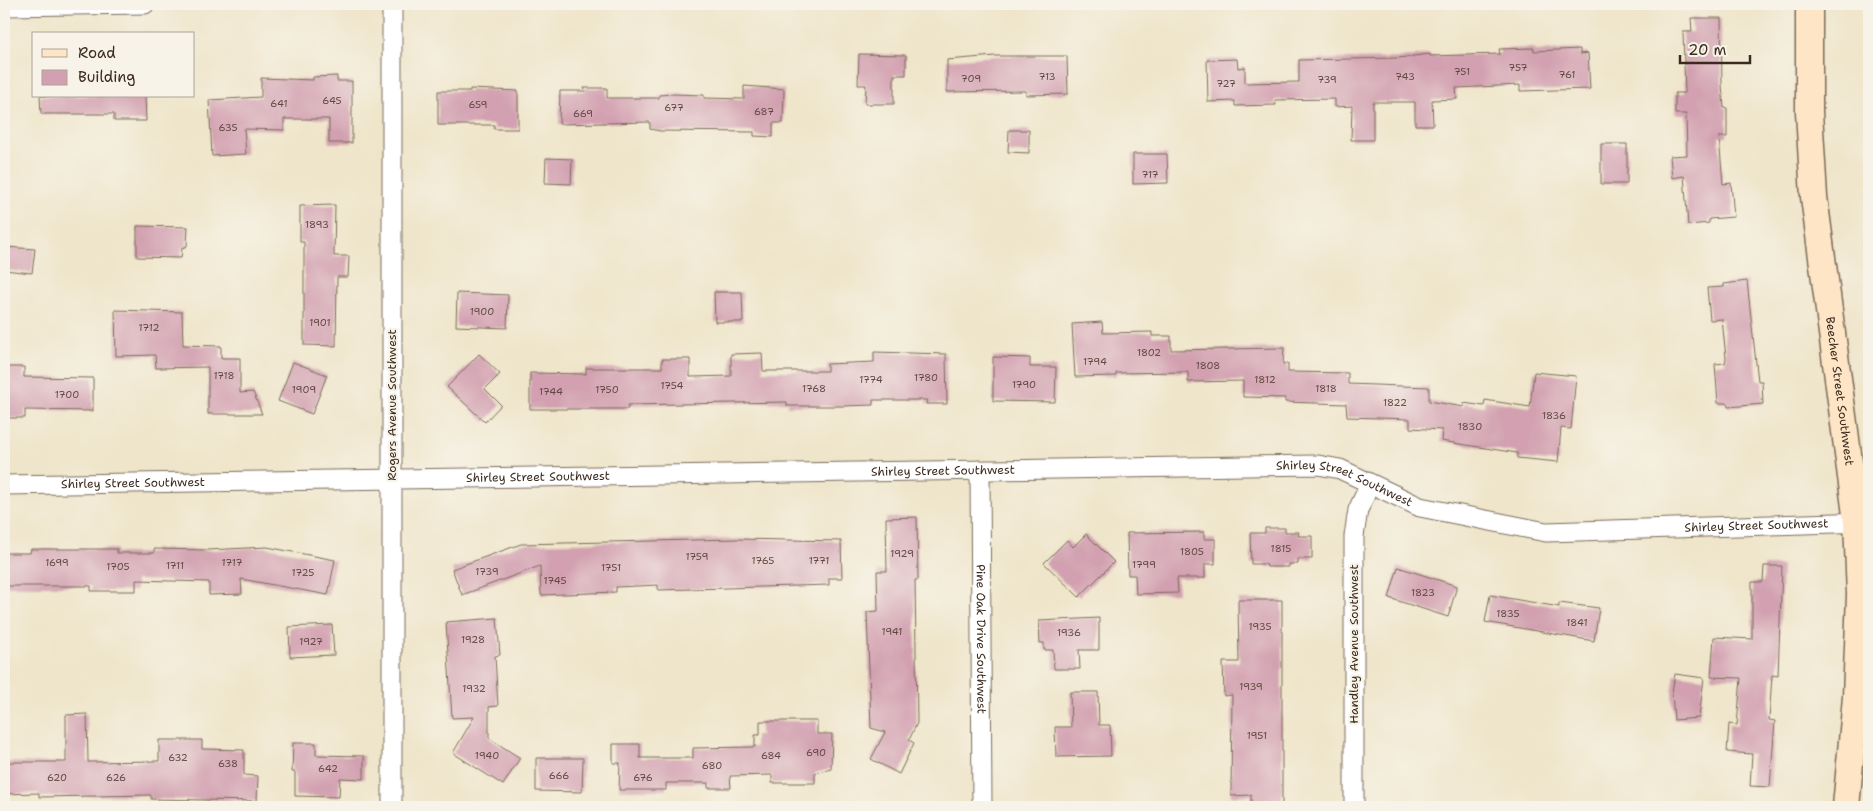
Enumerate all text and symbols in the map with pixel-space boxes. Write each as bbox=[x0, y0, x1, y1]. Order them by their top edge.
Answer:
legend bbox=[32, 32, 195, 98]
scale bar bbox=[1680, 32, 1750, 64]
text: 20 m bbox=[1688, 40, 1727, 60]
text: Road bbox=[78, 43, 116, 63]
house number: 757 bbox=[1508, 61, 1528, 74]
house number: 751 bbox=[1454, 65, 1470, 78]
text: Building bbox=[78, 67, 135, 87]
house number: 761 bbox=[1558, 68, 1576, 81]
house number: 713 bbox=[1038, 70, 1056, 83]
house number: 743 bbox=[1395, 70, 1415, 83]
house number: 709 bbox=[961, 72, 981, 85]
house number: 739 bbox=[1317, 73, 1337, 86]
house number: 727 bbox=[1216, 77, 1236, 90]
house number: 645 bbox=[322, 94, 342, 107]
house number: 641 bbox=[270, 97, 288, 110]
house number: 659 bbox=[468, 98, 488, 111]
house number: 677 bbox=[664, 101, 684, 114]
house number: 687 bbox=[754, 105, 774, 118]
house number: 669 bbox=[573, 107, 593, 120]
house number: 635 bbox=[218, 121, 238, 134]
house number: 717 bbox=[1141, 168, 1159, 181]
house number: 1893 bbox=[305, 218, 329, 231]
house number: 1900 bbox=[470, 305, 494, 318]
house number: 1901 bbox=[309, 316, 331, 329]
street label: Beecher Street Southwest bbox=[1822, 316, 1857, 467]
house number: 1712 bbox=[139, 321, 159, 334]
street label: Rogers Avenue Southwest bbox=[384, 329, 400, 481]
house number: 1802 bbox=[1137, 346, 1161, 359]
house number: 1794 bbox=[1083, 355, 1107, 368]
house number: 1808 bbox=[1196, 359, 1220, 372]
house number: 1718 bbox=[213, 369, 235, 382]
house number: 1780 bbox=[914, 371, 938, 384]
house number: 1774 bbox=[859, 373, 883, 386]
house number: 1812 bbox=[1254, 373, 1276, 386]
house number: 1790 bbox=[1012, 378, 1036, 391]
house number: 1754 bbox=[660, 379, 684, 392]
house number: 1768 bbox=[802, 382, 826, 395]
house number: 1818 bbox=[1315, 382, 1337, 395]
house number: 1909 bbox=[292, 383, 316, 396]
house number: 1750 bbox=[595, 383, 619, 396]
house number: 1744 bbox=[539, 385, 563, 398]
house number: 1700 bbox=[55, 388, 79, 401]
house number: 1822 bbox=[1383, 396, 1407, 409]
house number: 1836 bbox=[1542, 409, 1566, 422]
house number: 1830 bbox=[1458, 420, 1482, 433]
street label: Shirley Street Southwest bbox=[1276, 457, 1415, 510]
street label: Shirley Street Southwest bbox=[871, 462, 1015, 480]
street label: Shirley Street Southwest bbox=[466, 468, 610, 486]
street label: Shirley Street Southwest bbox=[61, 474, 205, 492]
street label: Shirley Street Southwest bbox=[1684, 515, 1829, 536]
house number: 1815 bbox=[1271, 542, 1291, 555]
house number: 1805 bbox=[1180, 545, 1204, 558]
house number: 1929 bbox=[890, 547, 914, 560]
house number: 1759 bbox=[686, 550, 708, 563]
house number: 1765 bbox=[752, 554, 774, 567]
house number: 1771 bbox=[809, 554, 829, 567]
house number: 1699 bbox=[45, 556, 69, 569]
house number: 1717 bbox=[222, 556, 242, 569]
house number: 1799 bbox=[1132, 558, 1156, 571]
house number: 1711 bbox=[166, 559, 184, 572]
house number: 1705 bbox=[106, 560, 130, 573]
house number: 1751 bbox=[601, 561, 621, 574]
street label: Pine Oak Drive Southwest bbox=[973, 564, 989, 714]
street label: Handley Avenue Southwest bbox=[1346, 564, 1362, 724]
house number: 1739 bbox=[475, 565, 499, 578]
house number: 1725 bbox=[292, 566, 314, 579]
house number: 1745 bbox=[543, 574, 567, 587]
house number: 1823 bbox=[1411, 586, 1435, 599]
house number: 1835 bbox=[1496, 607, 1520, 620]
house number: 1841 bbox=[1566, 616, 1588, 629]
house number: 1935 bbox=[1248, 620, 1272, 633]
house number: 1941 bbox=[881, 625, 903, 638]
house number: 1936 bbox=[1057, 626, 1081, 639]
house number: 1928 bbox=[461, 633, 485, 646]
house number: 1927 bbox=[299, 635, 323, 648]
house number: 1939 bbox=[1239, 680, 1263, 693]
house number: 1932 bbox=[462, 682, 486, 695]
house number: 1951 bbox=[1247, 729, 1267, 742]
house number: 690 bbox=[806, 746, 826, 759]
house number: 1940 bbox=[475, 749, 499, 762]
house number: 684 bbox=[761, 749, 781, 762]
house number: 632 bbox=[168, 751, 188, 764]
house number: 638 bbox=[218, 757, 238, 770]
house number: 680 bbox=[702, 759, 722, 772]
house number: 642 bbox=[318, 762, 338, 775]
house number: 666 bbox=[549, 769, 569, 782]
house number: 620 bbox=[47, 771, 67, 784]
house number: 626 bbox=[106, 771, 126, 784]
house number: 676 bbox=[633, 771, 653, 784]

